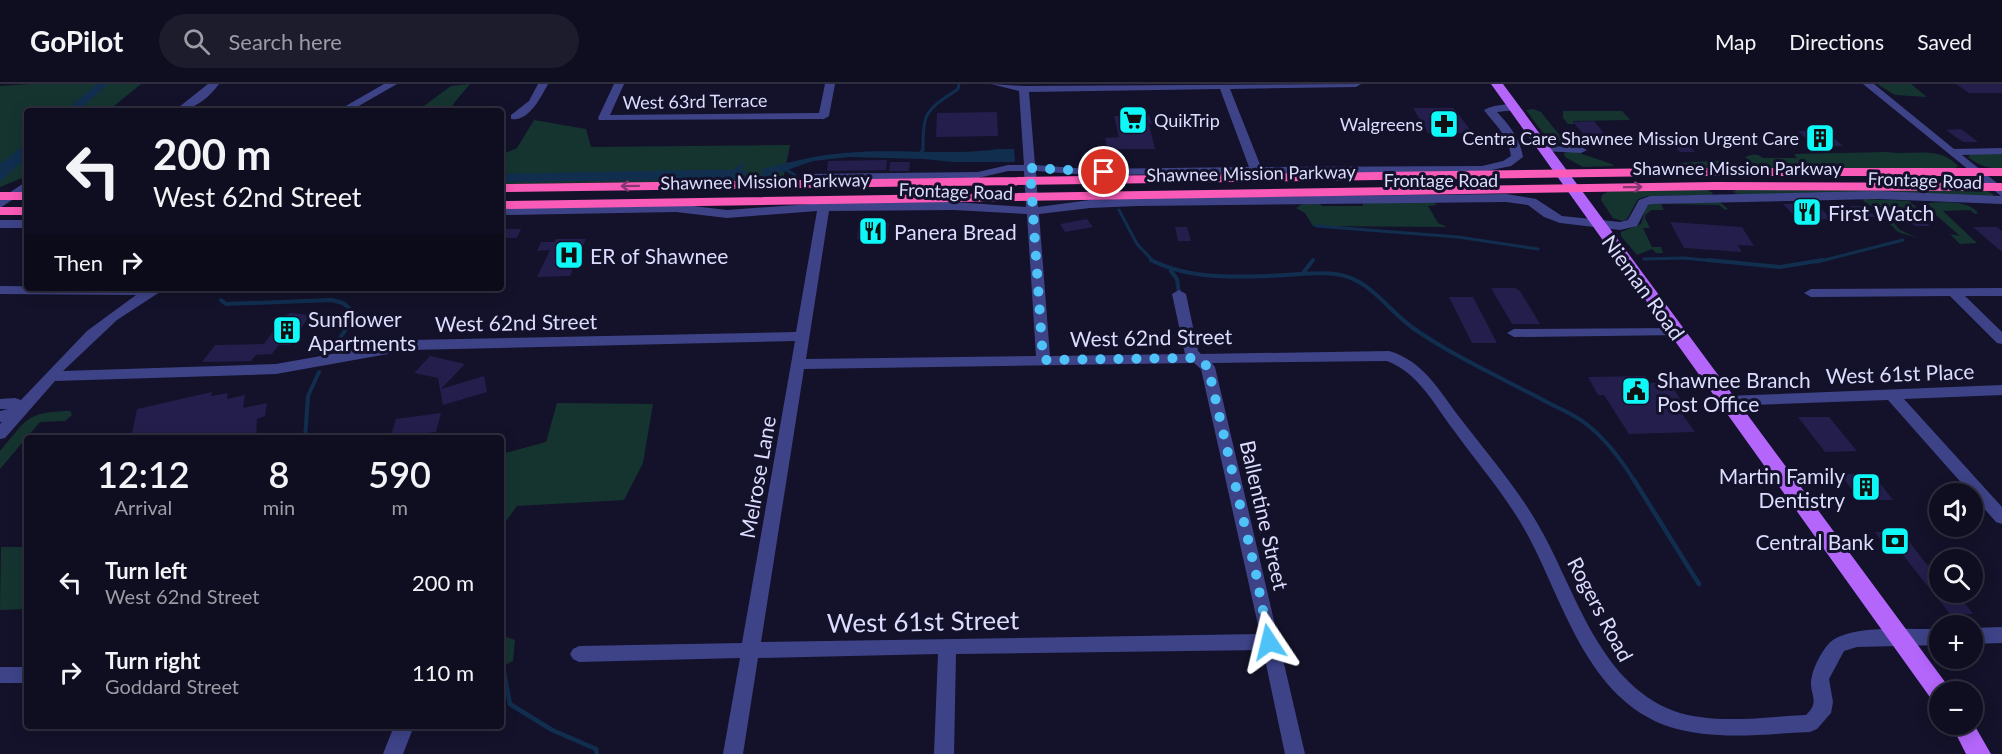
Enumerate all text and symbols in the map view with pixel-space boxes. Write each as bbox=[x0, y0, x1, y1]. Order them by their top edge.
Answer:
search box bbox=[159, 14, 579, 68]
text: GoPilot bbox=[30, 24, 123, 58]
icon: search bbox=[180, 25, 213, 58]
text: Search here bbox=[228, 28, 342, 55]
text: Map bbox=[1715, 29, 1756, 54]
text: Directions bbox=[1789, 29, 1884, 54]
text: Saved bbox=[1917, 29, 1972, 54]
street label: West 63rd Terrace bbox=[622, 89, 768, 113]
supermarket icon: QuikTrip bbox=[1117, 104, 1149, 136]
pharmacy icon: Walgreens bbox=[1428, 108, 1460, 140]
place label: QuikTrip bbox=[1154, 109, 1220, 131]
place label: Walgreens bbox=[1340, 113, 1423, 135]
building icon: Centra Care Shawnee Mission Urgent Care bbox=[1804, 122, 1836, 154]
place label: Centra Care Shawnee Mission Urgent Care bbox=[1462, 127, 1799, 149]
text: 200 m bbox=[153, 129, 271, 179]
icon: left bbox=[54, 132, 132, 210]
pin bbox=[1078, 146, 1129, 197]
icon: arrive bbox=[1087, 155, 1120, 188]
street label: Shawnee Mission Parkway bbox=[1632, 157, 1842, 179]
street label: Shawnee Mission Parkway bbox=[1146, 160, 1357, 186]
street label: Frontage Road bbox=[1867, 167, 1983, 193]
street label: Shawnee Mission Parkway bbox=[660, 168, 871, 194]
street label: Frontage Road bbox=[1384, 169, 1498, 191]
street label: Frontage Road bbox=[898, 178, 1014, 204]
text: West 62nd Street bbox=[153, 180, 361, 213]
one-way arrow bbox=[621, 180, 641, 192]
one-way arrow bbox=[1622, 182, 1642, 193]
restaurant icon: First Watch bbox=[1791, 196, 1823, 228]
place label: First Watch bbox=[1828, 200, 1934, 225]
restaurant icon: Panera Bread bbox=[857, 215, 889, 247]
place label: Panera Bread bbox=[894, 219, 1017, 244]
street label: Nieman Road bbox=[1598, 230, 1690, 344]
hospital icon: ER of Shawnee bbox=[553, 239, 585, 271]
place label: ER of Shawnee bbox=[590, 243, 728, 268]
icon: right bbox=[115, 246, 148, 279]
text: Then bbox=[54, 249, 103, 276]
place label: Sunflower Apartments bbox=[308, 306, 416, 355]
street label: West 62nd Street bbox=[435, 308, 598, 336]
building icon: Sunflower Apartments bbox=[271, 314, 303, 346]
street label: West 62nd Street bbox=[1070, 323, 1233, 351]
street label: West 61st Place bbox=[1825, 358, 1975, 388]
place label: Shawnee Branch Post Office bbox=[1657, 367, 1811, 416]
public building icon: Shawnee Branch Post Office bbox=[1620, 375, 1652, 407]
street label: Melrose Lane bbox=[734, 414, 780, 540]
street label: Ballentine Street bbox=[1236, 438, 1294, 593]
text: 12:12 bbox=[97, 452, 190, 496]
text: 8 bbox=[269, 452, 289, 496]
text: 590 bbox=[368, 452, 431, 496]
place label: Martin Family Dentistry bbox=[1719, 463, 1845, 512]
building icon: Martin Family Dentistry bbox=[1850, 471, 1882, 503]
map controls bbox=[1929, 483, 1983, 735]
button: sound bbox=[1929, 483, 1983, 537]
text: Arrival bbox=[115, 495, 172, 519]
text: min bbox=[263, 495, 295, 519]
text: m bbox=[391, 495, 408, 519]
bank icon: Central Bank bbox=[1879, 525, 1911, 557]
place label: Central Bank bbox=[1756, 529, 1874, 554]
button: search bbox=[1929, 549, 1983, 603]
street label: Rogers Road bbox=[1563, 552, 1639, 666]
text: Turn left bbox=[105, 557, 187, 584]
icon: left bbox=[54, 566, 87, 599]
text: 200 m bbox=[412, 569, 474, 596]
text: West 62nd Street bbox=[105, 584, 259, 608]
street label: West 61st Street bbox=[827, 603, 1020, 639]
position arrow bbox=[1237, 610, 1301, 674]
button: + bbox=[1929, 615, 1983, 669]
text: Turn right bbox=[105, 647, 200, 674]
icon: right bbox=[54, 656, 87, 689]
text: 110 m bbox=[412, 659, 474, 686]
text: Goddard Street bbox=[105, 674, 239, 698]
button: − bbox=[1929, 681, 1983, 735]

